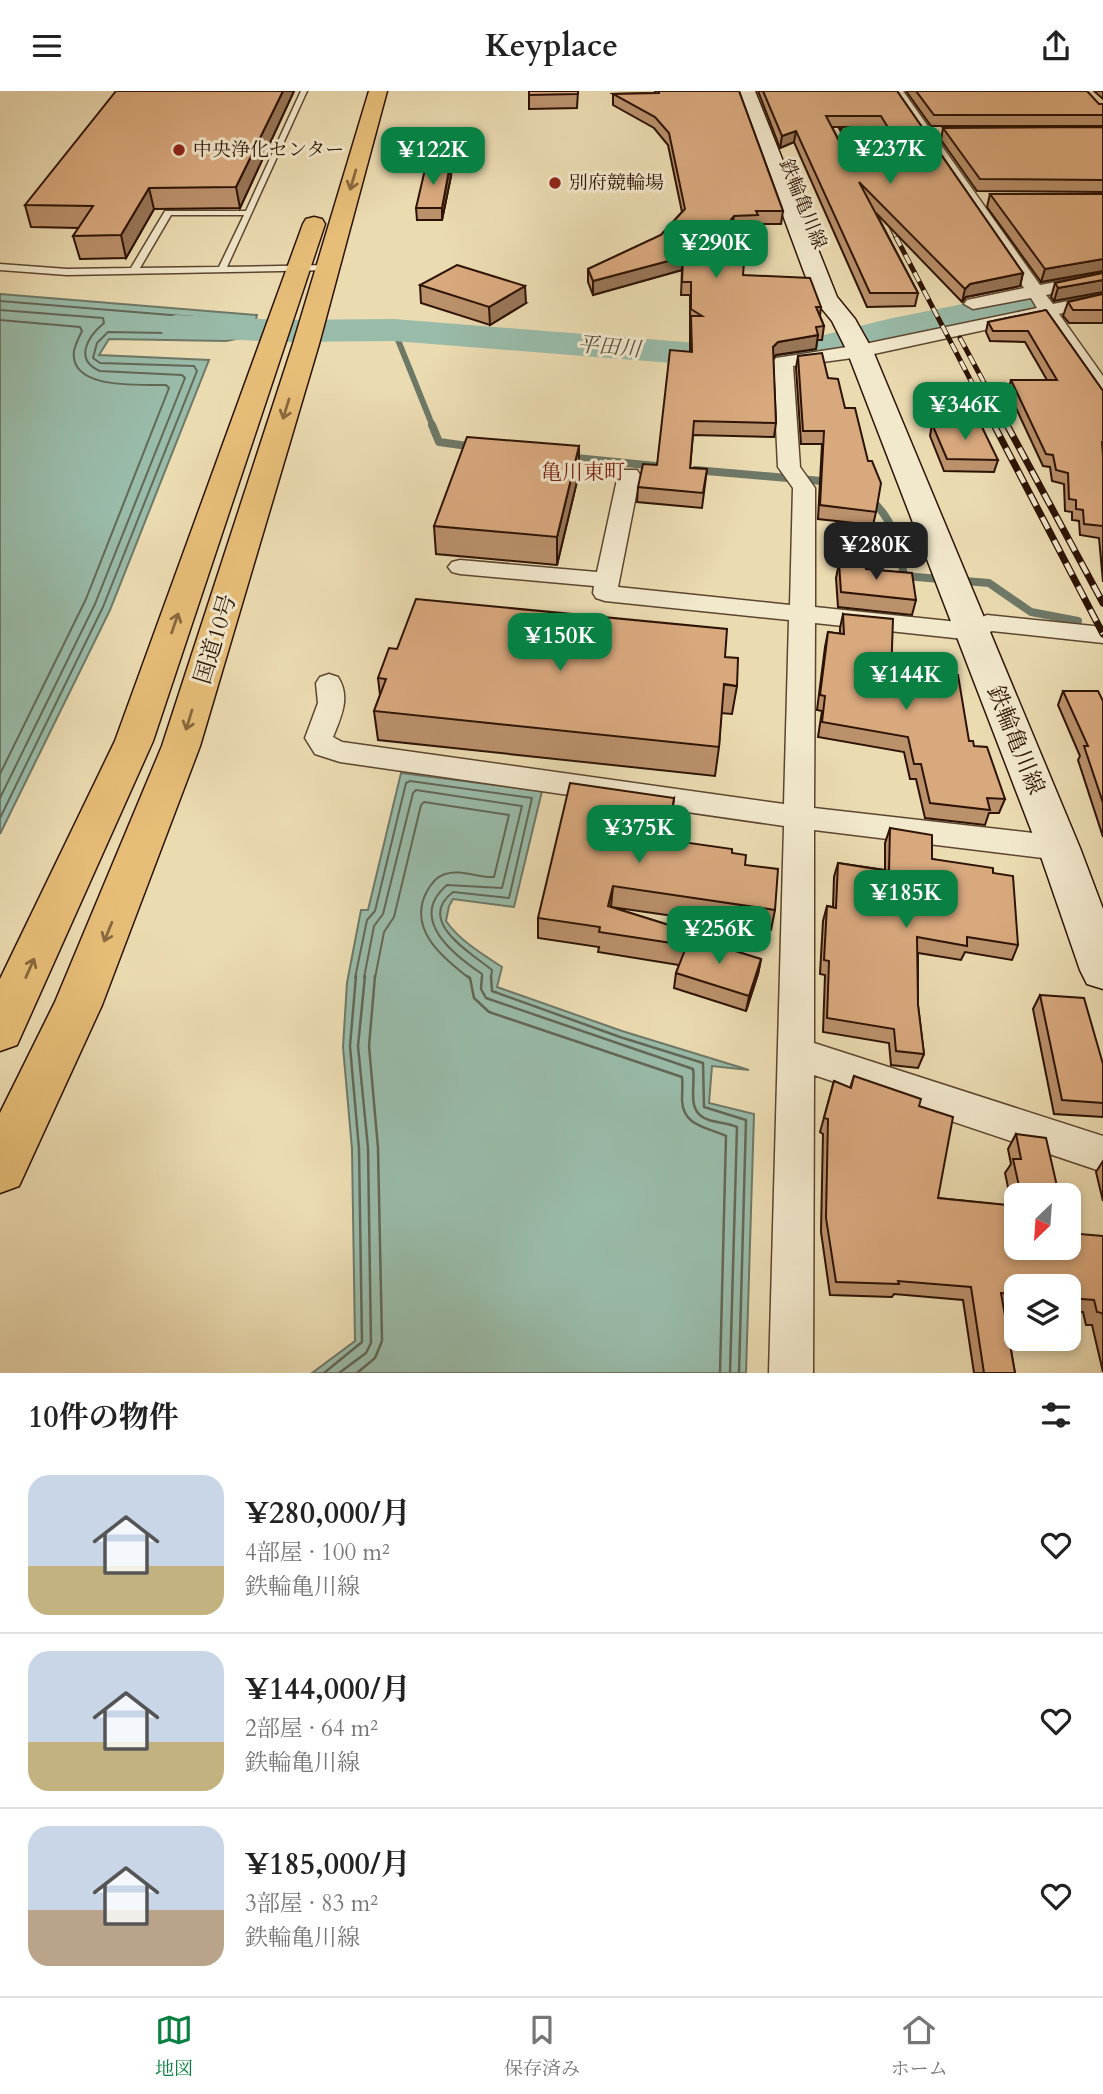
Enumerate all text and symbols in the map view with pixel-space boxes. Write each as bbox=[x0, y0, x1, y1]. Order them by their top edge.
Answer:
text: Keyplace bbox=[485, 24, 618, 68]
icon: menu bbox=[28, 27, 66, 65]
icon: share bbox=[1037, 27, 1075, 65]
pin: ¥122K bbox=[384, 127, 482, 187]
pin: ¥237K bbox=[841, 127, 939, 186]
text: ¥237K bbox=[854, 133, 926, 164]
text: ¥122K bbox=[397, 134, 469, 165]
place label: 中央浄化センター bbox=[193, 137, 344, 163]
marker: 中央浄化センター bbox=[171, 142, 187, 158]
street label: 鉄輪亀川線 bbox=[773, 155, 833, 253]
one-way arrow bbox=[345, 169, 358, 191]
place label: 別府競輪場 bbox=[569, 170, 664, 196]
marker: 別府競輪場 bbox=[547, 175, 563, 191]
pin: ¥290K bbox=[667, 221, 765, 280]
text: ¥290K bbox=[680, 227, 752, 258]
water label: 平田川 bbox=[576, 330, 644, 364]
pin: ¥346K bbox=[916, 383, 1014, 442]
text: ¥346K bbox=[929, 389, 1001, 420]
one-way arrow bbox=[279, 398, 292, 420]
district label: 亀川東町 bbox=[541, 458, 625, 487]
pin: ¥280K bbox=[827, 523, 925, 582]
text: ¥280K bbox=[840, 529, 912, 560]
street label: 国道10号 bbox=[187, 590, 243, 688]
one-way arrow bbox=[170, 613, 182, 635]
pin: ¥150K bbox=[511, 613, 609, 673]
text: ¥150K bbox=[524, 620, 596, 651]
pin: ¥144K bbox=[857, 653, 955, 712]
text: ¥144K bbox=[870, 659, 942, 690]
street label: 鉄輪亀川線 bbox=[980, 681, 1052, 799]
one-way arrow bbox=[182, 708, 195, 730]
pin: ¥375K bbox=[590, 805, 688, 865]
text: ¥375K bbox=[603, 812, 675, 843]
pin: ¥185K bbox=[857, 871, 955, 930]
text: ¥185K bbox=[870, 877, 942, 908]
pin: ¥256K bbox=[670, 907, 768, 966]
text: ¥256K bbox=[683, 913, 755, 944]
one-way arrow bbox=[100, 921, 113, 942]
one-way arrow bbox=[24, 958, 37, 980]
north arrow bbox=[1004, 1183, 1082, 1260]
map controls bbox=[1004, 1183, 1081, 1351]
button: layers bbox=[1004, 1274, 1081, 1351]
icon: filters bbox=[1037, 1396, 1075, 1434]
text: 10件の物件 bbox=[28, 1397, 179, 1438]
text: ¥280,000/月 bbox=[245, 1493, 411, 1534]
icon: home bbox=[84, 1503, 168, 1587]
icon: heart bbox=[1037, 1526, 1075, 1564]
text: 4部屋 · 100 m² bbox=[245, 1537, 390, 1568]
text: 鉄輪亀川線 bbox=[245, 1571, 360, 1602]
text: ¥144,000/月 bbox=[245, 1669, 411, 1710]
icon: home bbox=[84, 1679, 168, 1763]
icon: heart bbox=[1037, 1702, 1075, 1740]
text: 2部屋 · 64 m² bbox=[245, 1713, 378, 1744]
text: 鉄輪亀川線 bbox=[245, 1747, 360, 1778]
text: ¥185,000/月 bbox=[245, 1844, 411, 1885]
icon: home bbox=[84, 1854, 168, 1938]
icon: heart bbox=[1037, 1877, 1075, 1915]
text: 3部屋 · 83 m² bbox=[245, 1888, 378, 1919]
text: 鉄輪亀川線 bbox=[245, 1922, 360, 1953]
tab: 地図 bbox=[155, 2011, 193, 2082]
tab: 保存済み bbox=[504, 2011, 580, 2082]
tab: ホーム bbox=[891, 2011, 948, 2082]

